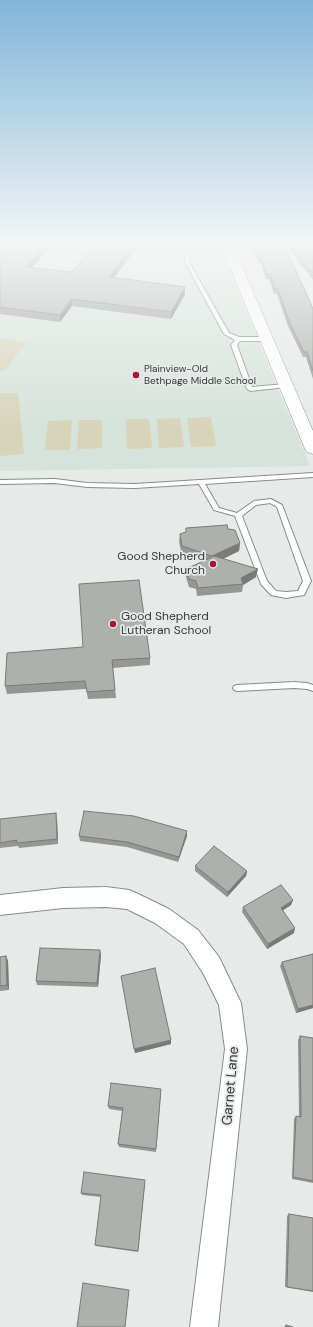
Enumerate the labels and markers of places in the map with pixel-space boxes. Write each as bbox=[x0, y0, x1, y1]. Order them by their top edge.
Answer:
place label: Plainview-Old Bethpage Middle School bbox=[144, 363, 256, 386]
marker: Plainview-Old Bethpage Middle School bbox=[131, 370, 141, 380]
place label: Good Shepherd Church bbox=[117, 550, 205, 578]
marker: Good Shepherd Church bbox=[208, 559, 218, 569]
place label: Good Shepherd Lutheran School bbox=[121, 610, 211, 638]
marker: Good Shepherd Lutheran School bbox=[108, 619, 118, 629]

